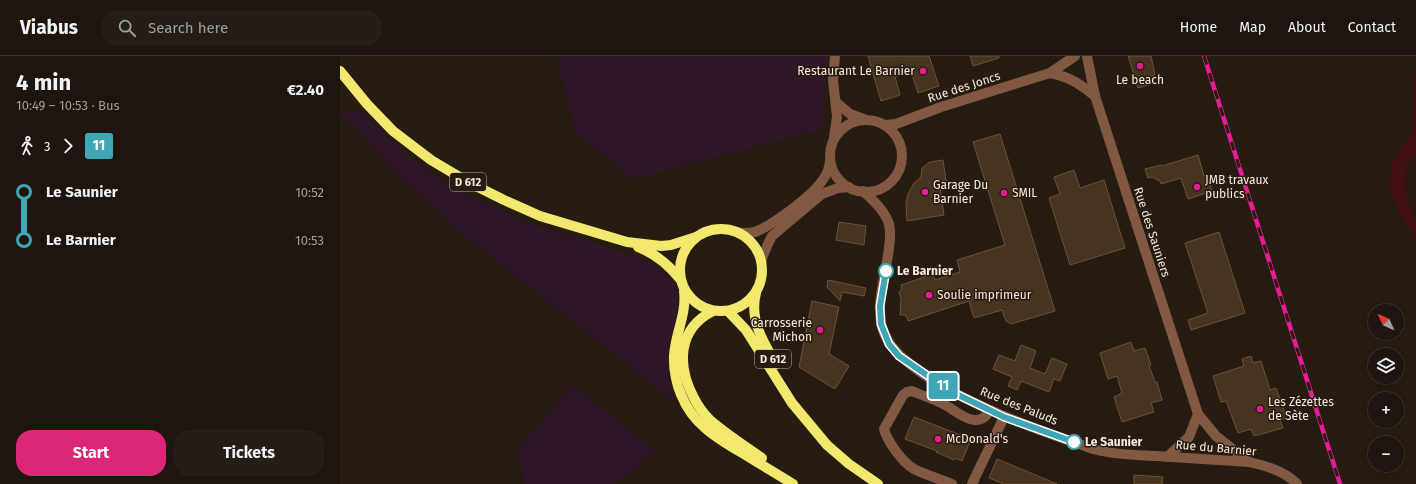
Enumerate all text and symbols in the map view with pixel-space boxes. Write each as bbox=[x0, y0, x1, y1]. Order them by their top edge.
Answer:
search box bbox=[102, 10, 382, 46]
text: Viabus bbox=[20, 16, 78, 39]
icon: search bbox=[116, 17, 138, 39]
text: Search here bbox=[148, 19, 228, 37]
text: Home bbox=[1180, 19, 1217, 36]
text: Map bbox=[1239, 19, 1266, 36]
text: About bbox=[1288, 19, 1326, 36]
text: Contact bbox=[1348, 19, 1396, 36]
marker: Le beach bbox=[1135, 61, 1145, 71]
place label: Restaurant Le Barnier bbox=[797, 64, 915, 78]
marker: Restaurant Le Barnier bbox=[918, 66, 928, 76]
text: 4 min bbox=[16, 69, 71, 96]
street label: Rue des Joncs bbox=[926, 69, 1002, 105]
place label: Le beach bbox=[1116, 73, 1164, 87]
text: €2.40 bbox=[287, 81, 324, 99]
text: 10:49 – 10:53 · Bus bbox=[16, 98, 120, 113]
icon: walk bbox=[16, 135, 38, 157]
icon: forward bbox=[57, 135, 79, 157]
text: 11 bbox=[93, 137, 105, 154]
text: 3 bbox=[44, 139, 51, 154]
road number: D 612 bbox=[450, 173, 486, 191]
place label: JMB travaux publics bbox=[1205, 173, 1269, 201]
place label: Garage Du Barnier bbox=[933, 178, 988, 206]
marker: JMB travaux publics bbox=[1192, 182, 1202, 192]
text: Le Saunier bbox=[46, 183, 118, 201]
text: 10:52 bbox=[295, 185, 324, 200]
street label: Rue des Sauniers bbox=[1131, 185, 1173, 279]
place label: SMIL bbox=[1012, 186, 1037, 200]
marker: Garage Du Barnier bbox=[920, 187, 930, 197]
marker: SMIL bbox=[999, 188, 1009, 198]
text: Le Barnier bbox=[46, 231, 116, 249]
text: 10:53 bbox=[295, 233, 324, 248]
marker: Le Barnier bbox=[878, 263, 894, 279]
place label: Le Barnier bbox=[897, 264, 953, 278]
place label: Soulie imprimeur bbox=[937, 288, 1032, 302]
marker: Soulie imprimeur bbox=[924, 290, 934, 300]
north arrow bbox=[1368, 304, 1404, 340]
map controls bbox=[1368, 304, 1404, 472]
place label: Carrosserie Michon bbox=[751, 316, 812, 344]
marker: Carrosserie Michon bbox=[815, 325, 825, 335]
button: layers bbox=[1368, 348, 1404, 384]
road number: D 612 bbox=[755, 350, 791, 368]
line badge: 11 bbox=[925, 373, 961, 399]
text: 11 bbox=[937, 377, 949, 394]
street label: Rue des Paluds bbox=[978, 384, 1060, 428]
button: + bbox=[1368, 392, 1404, 428]
place label: Les Zézettes de Sète bbox=[1268, 395, 1334, 423]
marker: Les Zézettes de Sète bbox=[1255, 404, 1265, 414]
button: Start bbox=[16, 430, 166, 476]
button: Tickets bbox=[174, 430, 324, 476]
place label: McDonald's bbox=[946, 432, 1008, 446]
marker: McDonald's bbox=[933, 434, 943, 444]
marker: Le Saunier bbox=[1066, 434, 1082, 450]
place label: Le Saunier bbox=[1085, 435, 1143, 449]
button: − bbox=[1368, 436, 1404, 472]
street label: Rue du Barnier bbox=[1175, 437, 1257, 459]

